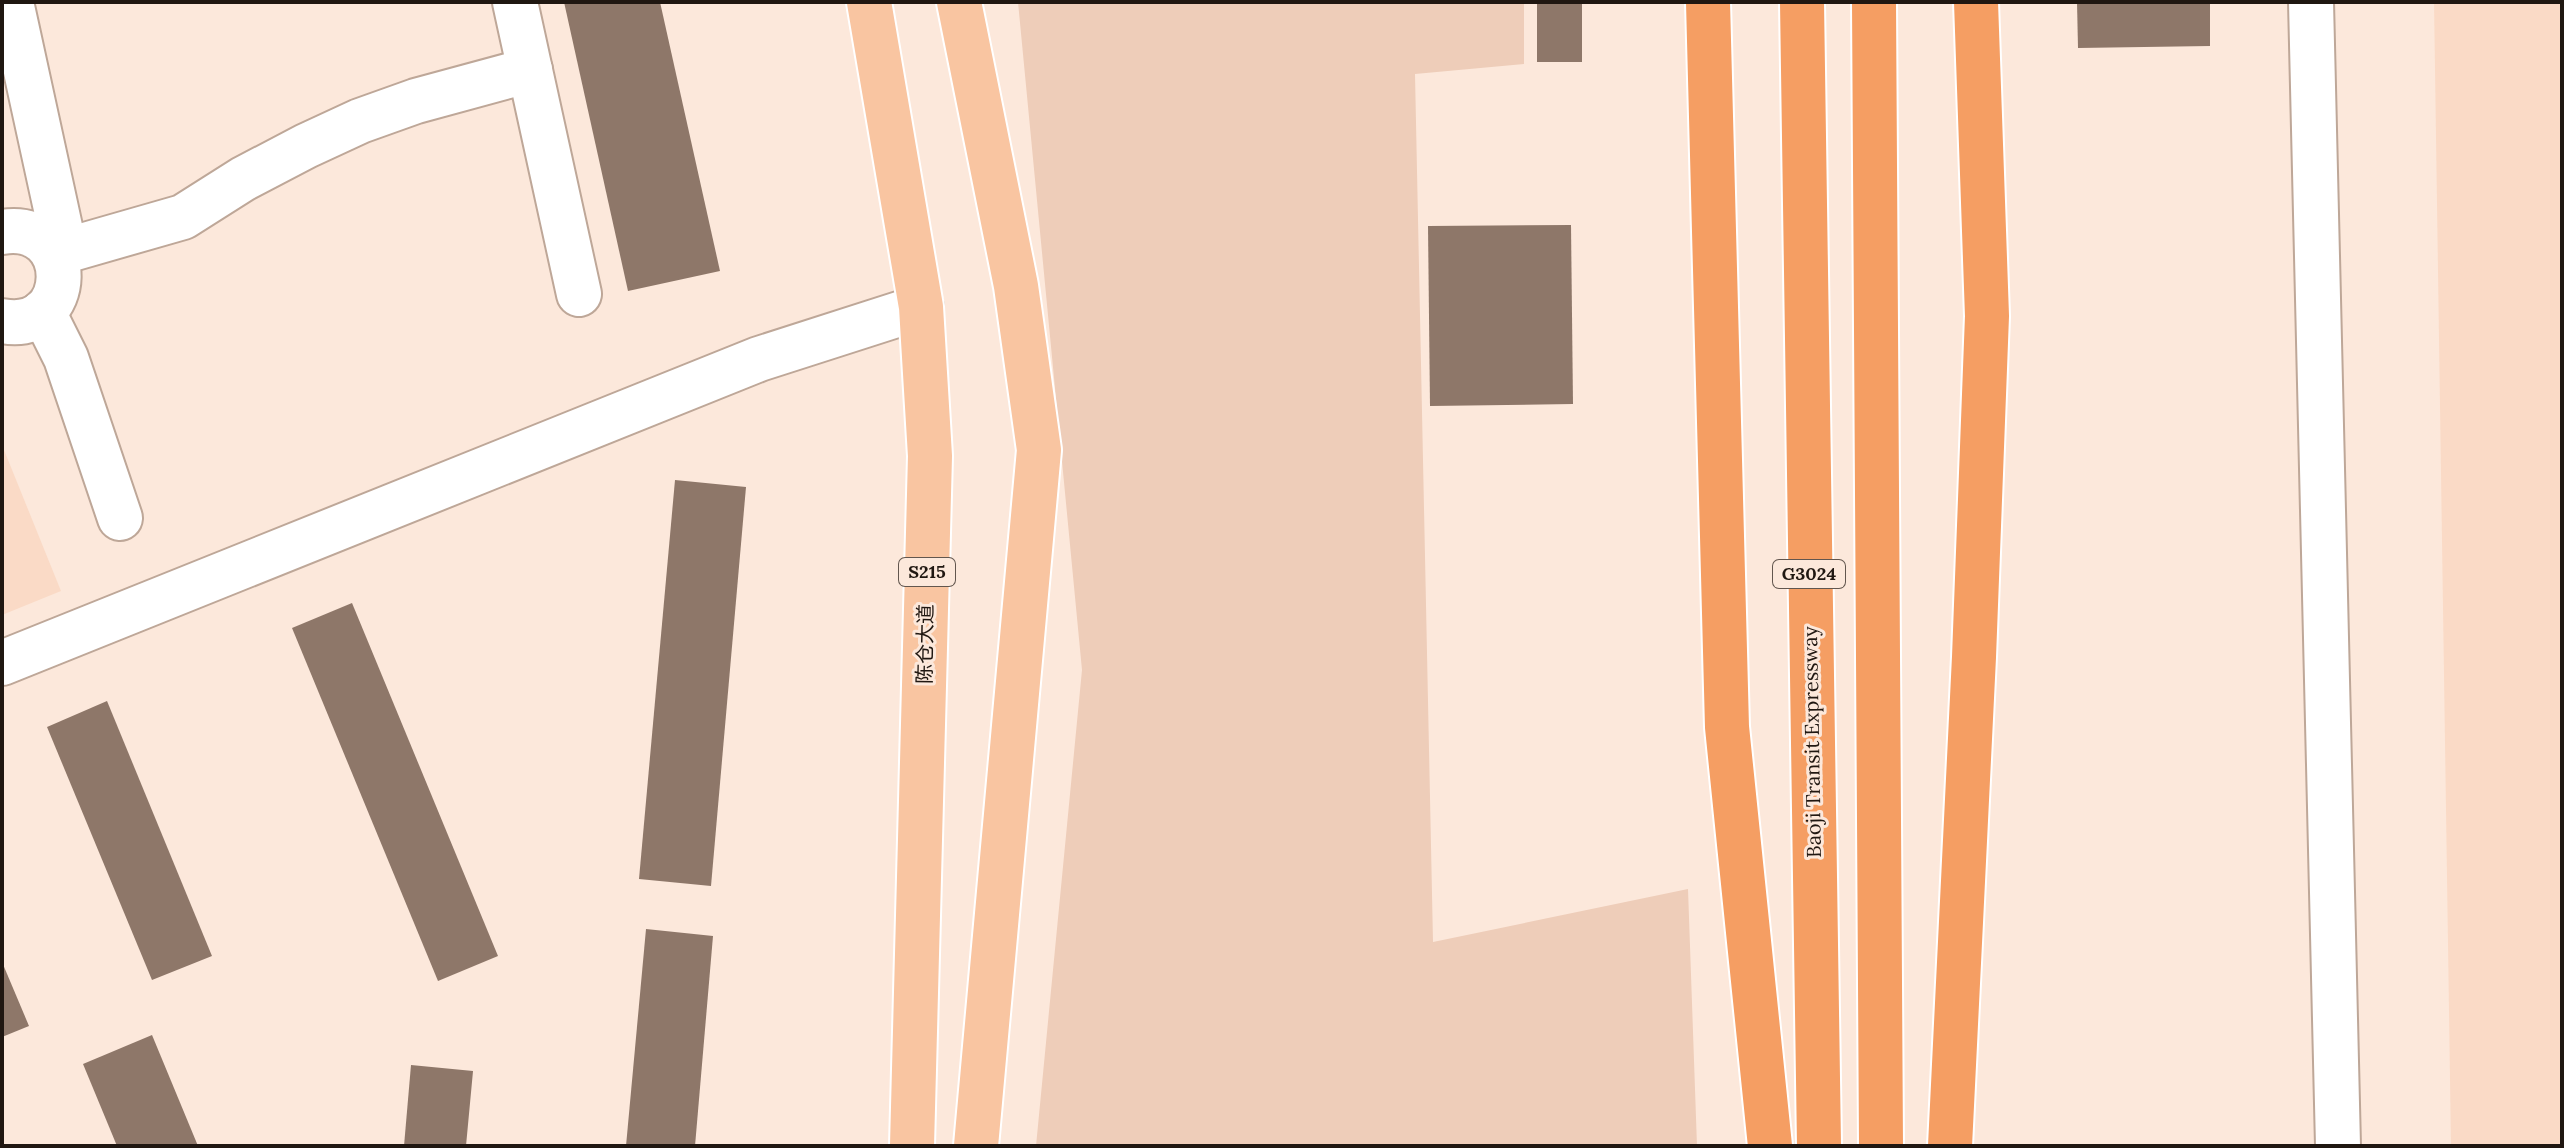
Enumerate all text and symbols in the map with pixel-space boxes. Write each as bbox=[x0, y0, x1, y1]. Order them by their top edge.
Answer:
road number: S215 bbox=[899, 558, 955, 586]
road number: G3024 bbox=[1773, 560, 1845, 588]
street label: 陈仓大道 bbox=[911, 604, 938, 684]
street label: Baoji Transit Expressway bbox=[1797, 626, 1826, 858]

